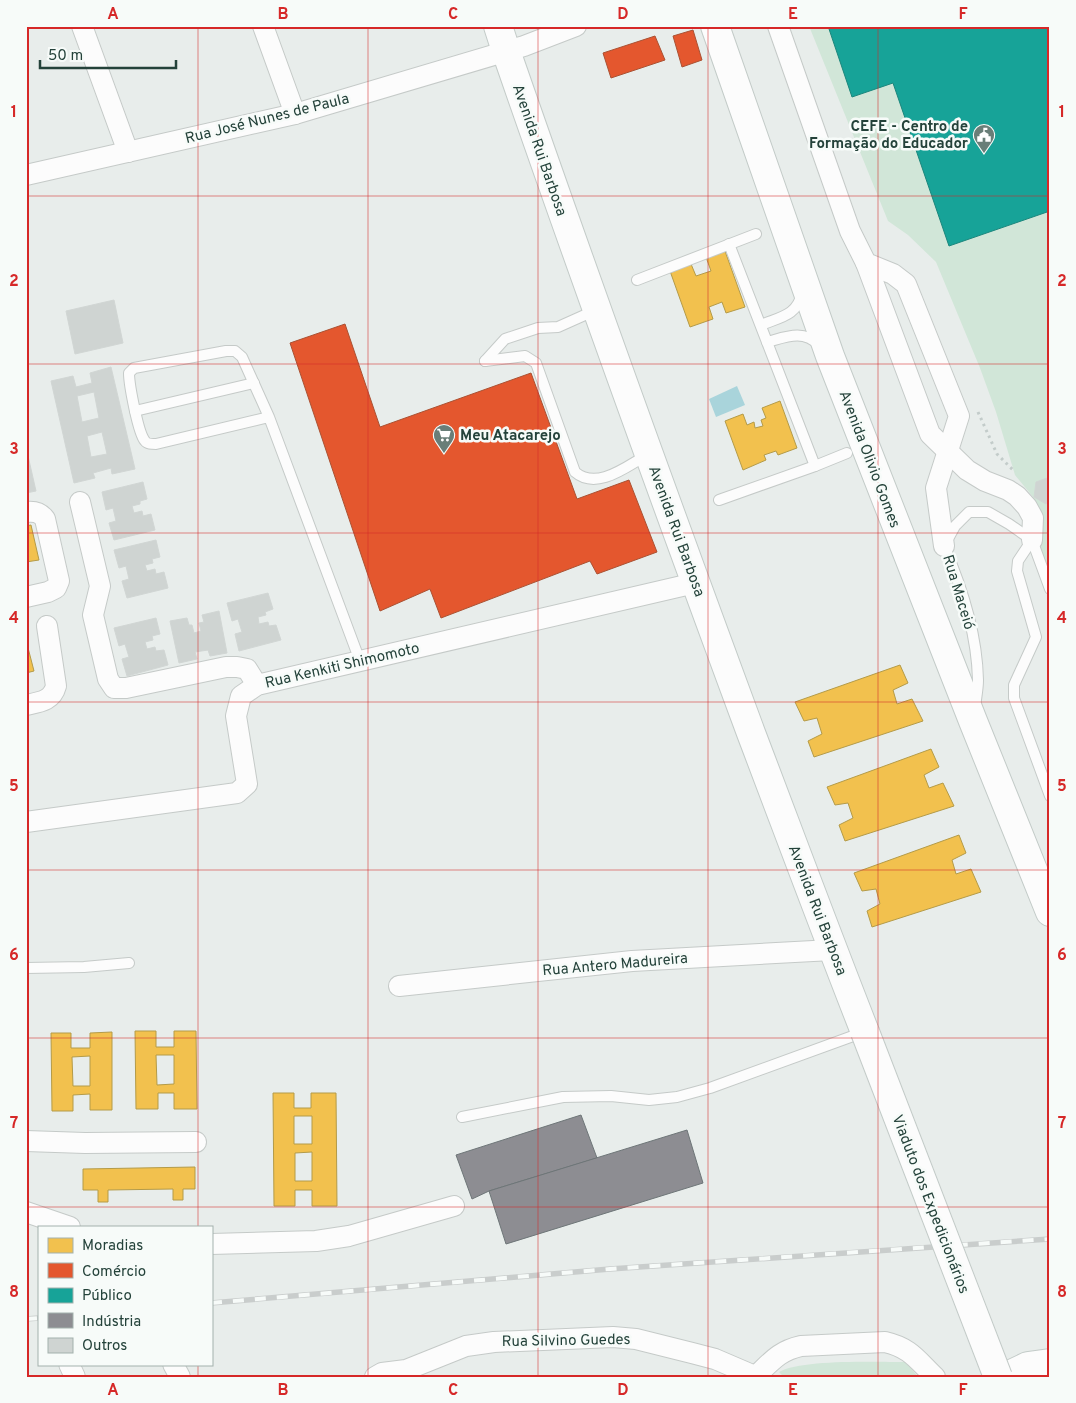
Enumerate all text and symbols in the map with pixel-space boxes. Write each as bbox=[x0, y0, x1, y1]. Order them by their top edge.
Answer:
text: A bbox=[107, 5, 119, 25]
text: B bbox=[277, 5, 289, 25]
text: C bbox=[448, 5, 458, 25]
text: D bbox=[617, 5, 629, 25]
text: E bbox=[788, 5, 798, 25]
text: F bbox=[958, 5, 968, 25]
scale bar bbox=[40, 38, 176, 70]
text: 50 m bbox=[48, 47, 83, 66]
street label: Avenida Rui Barbosa bbox=[507, 82, 570, 219]
street label: Rua José Nunes de Paula bbox=[183, 90, 351, 149]
text: 1 bbox=[11, 103, 17, 123]
text: 1 bbox=[1059, 103, 1065, 123]
place label: CEFE - Centro de Formação do Educador bbox=[809, 118, 969, 154]
public building icon: CEFE - Centro de Formação do Educador bbox=[972, 123, 996, 154]
text: 2 bbox=[9, 272, 19, 292]
text: 2 bbox=[1057, 272, 1067, 292]
street label: Avenida Olivio Gomes bbox=[834, 388, 904, 531]
supermarket icon: Meu Atacarejo bbox=[432, 423, 456, 454]
place label: Meu Atacarejo bbox=[460, 427, 561, 446]
text: 3 bbox=[9, 440, 19, 460]
text: 3 bbox=[1057, 440, 1067, 460]
street label: Avenida Rui Barbosa bbox=[643, 463, 708, 600]
street label: Rua Maceió bbox=[937, 553, 978, 632]
text: 4 bbox=[9, 609, 19, 629]
text: 4 bbox=[1057, 609, 1067, 629]
street label: Rua Kenkiti Shimomoto bbox=[263, 639, 421, 693]
text: 5 bbox=[9, 777, 19, 797]
text: 5 bbox=[1057, 777, 1067, 797]
street label: Avenida Rui Barbosa bbox=[783, 843, 850, 979]
text: 6 bbox=[9, 946, 19, 966]
text: 6 bbox=[1057, 946, 1067, 966]
street label: Rua Antero Madureira bbox=[542, 950, 689, 981]
street label: Viaduto dos Expedicionários bbox=[887, 1112, 973, 1297]
text: 7 bbox=[10, 1114, 18, 1134]
text: 7 bbox=[1058, 1114, 1066, 1134]
legend bbox=[38, 1226, 212, 1366]
text: Moradias bbox=[82, 1237, 143, 1256]
text: Comércio bbox=[82, 1263, 146, 1282]
text: 8 bbox=[9, 1283, 19, 1303]
text: 8 bbox=[1057, 1283, 1067, 1303]
text: Público bbox=[82, 1287, 132, 1306]
text: Indústria bbox=[82, 1313, 141, 1332]
street label: Rua Silvino Guedes bbox=[501, 1331, 631, 1352]
text: Outros bbox=[82, 1337, 127, 1356]
text: A bbox=[107, 1381, 119, 1401]
text: B bbox=[277, 1381, 289, 1401]
text: C bbox=[448, 1381, 458, 1401]
text: D bbox=[617, 1381, 629, 1401]
text: E bbox=[788, 1381, 798, 1401]
text: F bbox=[958, 1381, 968, 1401]

